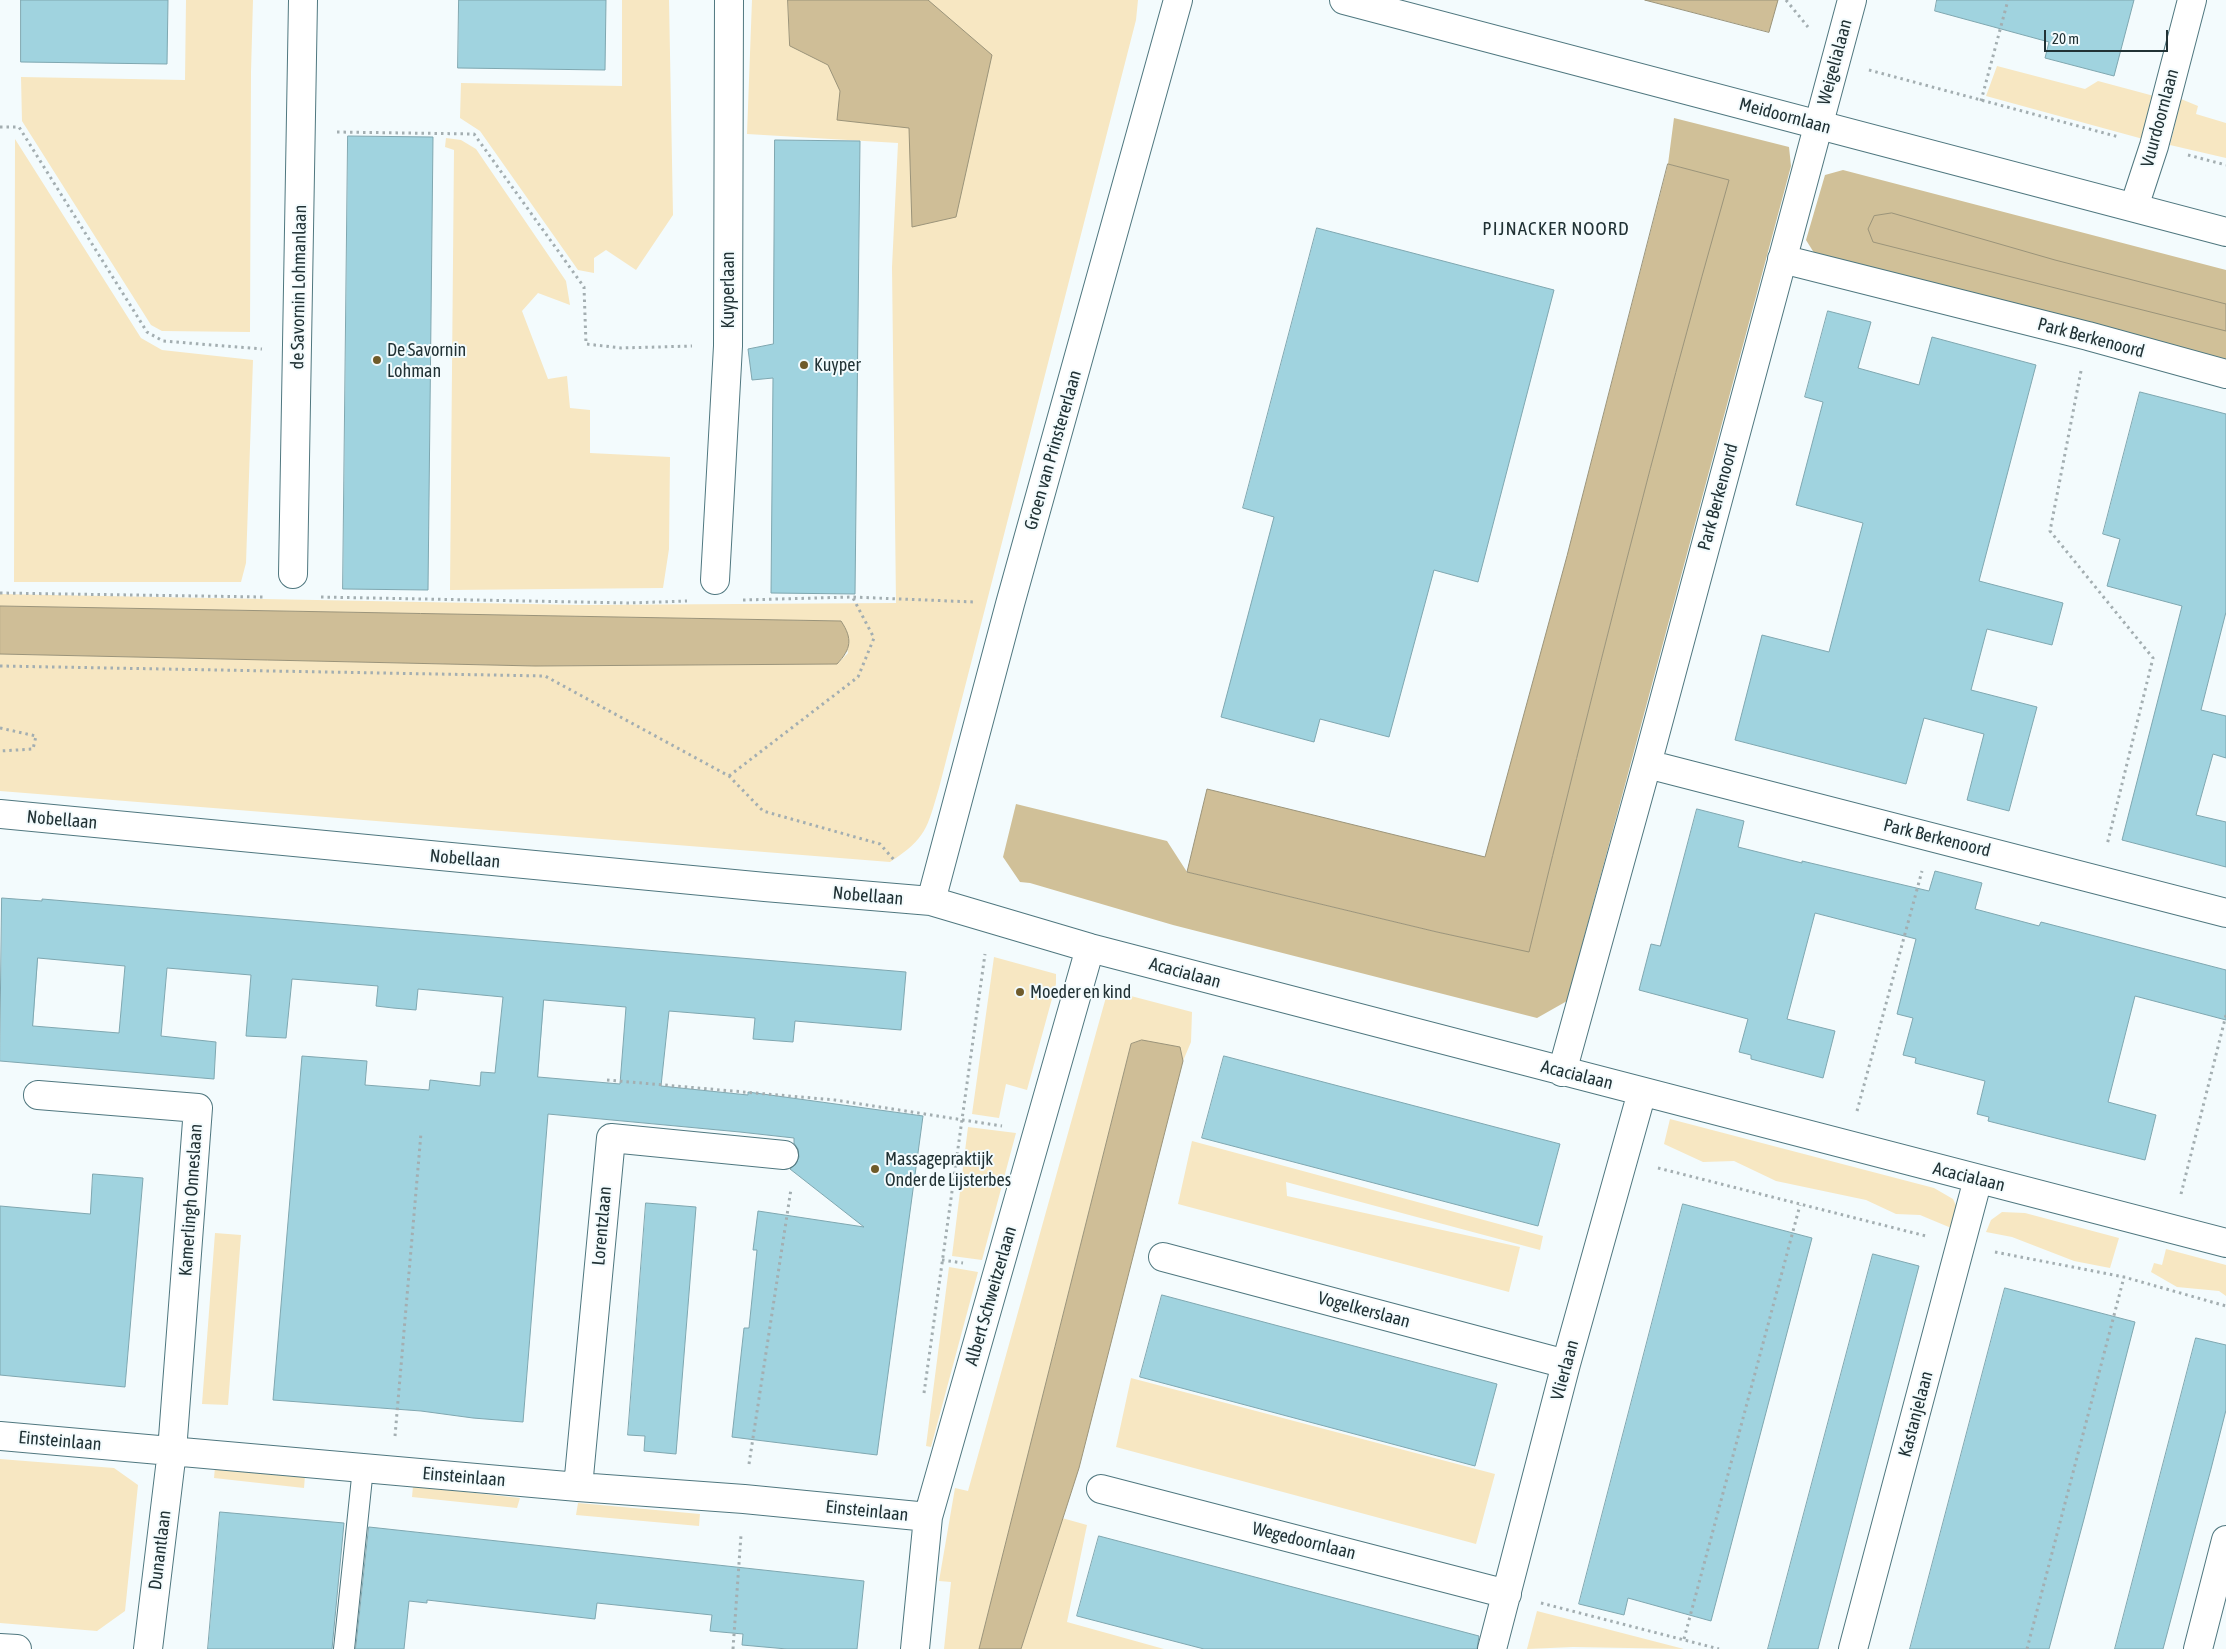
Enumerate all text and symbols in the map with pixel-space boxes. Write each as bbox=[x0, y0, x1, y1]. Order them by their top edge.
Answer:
street label: Weigelialaan bbox=[1813, 17, 1857, 107]
scale bar bbox=[2046, 20, 2170, 52]
text: 20 m bbox=[2052, 30, 2079, 47]
street label: Vuurdoornlaan bbox=[2137, 66, 2183, 170]
street label: Meidoornlaan bbox=[1737, 93, 1833, 139]
street label: de Savornin Lohmanlaan bbox=[287, 205, 311, 369]
district label: PIJNACKER NOORD bbox=[1480, 218, 1632, 240]
street label: Kuyperlaan bbox=[717, 251, 739, 329]
street label: Park Berkenoord bbox=[2035, 313, 2147, 363]
place label: De Savornin Lohman bbox=[387, 339, 466, 382]
marker: De Savornin Lohman bbox=[371, 354, 383, 366]
place label: Kuyper bbox=[814, 354, 861, 376]
marker: Kuyper bbox=[798, 359, 810, 371]
street label: Groen van Prinstererlaan bbox=[1020, 368, 1086, 532]
street label: Park Berkenoord bbox=[1693, 441, 1743, 553]
street label: Nobellaan bbox=[26, 806, 98, 834]
street label: Park Berkenoord bbox=[1881, 814, 1993, 862]
street label: Nobellaan bbox=[429, 845, 501, 873]
street label: Nobellaan bbox=[832, 882, 904, 910]
street label: Acacialaan bbox=[1147, 953, 1223, 993]
place label: Moeder en kind bbox=[1030, 981, 1131, 1003]
marker: Moeder en kind bbox=[1014, 986, 1026, 998]
street label: Acacialaan bbox=[1539, 1056, 1615, 1094]
street label: Kamerlingh Onneslaan bbox=[175, 1123, 207, 1277]
place label: Massagepraktijk Onder de Lijsterbes bbox=[885, 1148, 1011, 1190]
street label: Acacialaan bbox=[1931, 1158, 2007, 1196]
marker: Massagepraktijk Onder de Lijsterbes bbox=[869, 1163, 881, 1175]
street label: Lorentzlaan bbox=[588, 1185, 616, 1267]
street label: Albert Schweitzerlaan bbox=[961, 1224, 1021, 1368]
street label: Vogelkerslaan bbox=[1315, 1287, 1413, 1333]
street label: Vlierlaan bbox=[1547, 1338, 1583, 1402]
street label: Kastanjelaan bbox=[1894, 1369, 1938, 1459]
street label: Einsteinlaan bbox=[18, 1427, 102, 1455]
street label: Einsteinlaan bbox=[422, 1463, 506, 1491]
street label: Einsteinlaan bbox=[825, 1496, 909, 1526]
street label: Dunantlaan bbox=[144, 1509, 176, 1591]
street label: Wegedoornlaan bbox=[1250, 1518, 1358, 1564]

